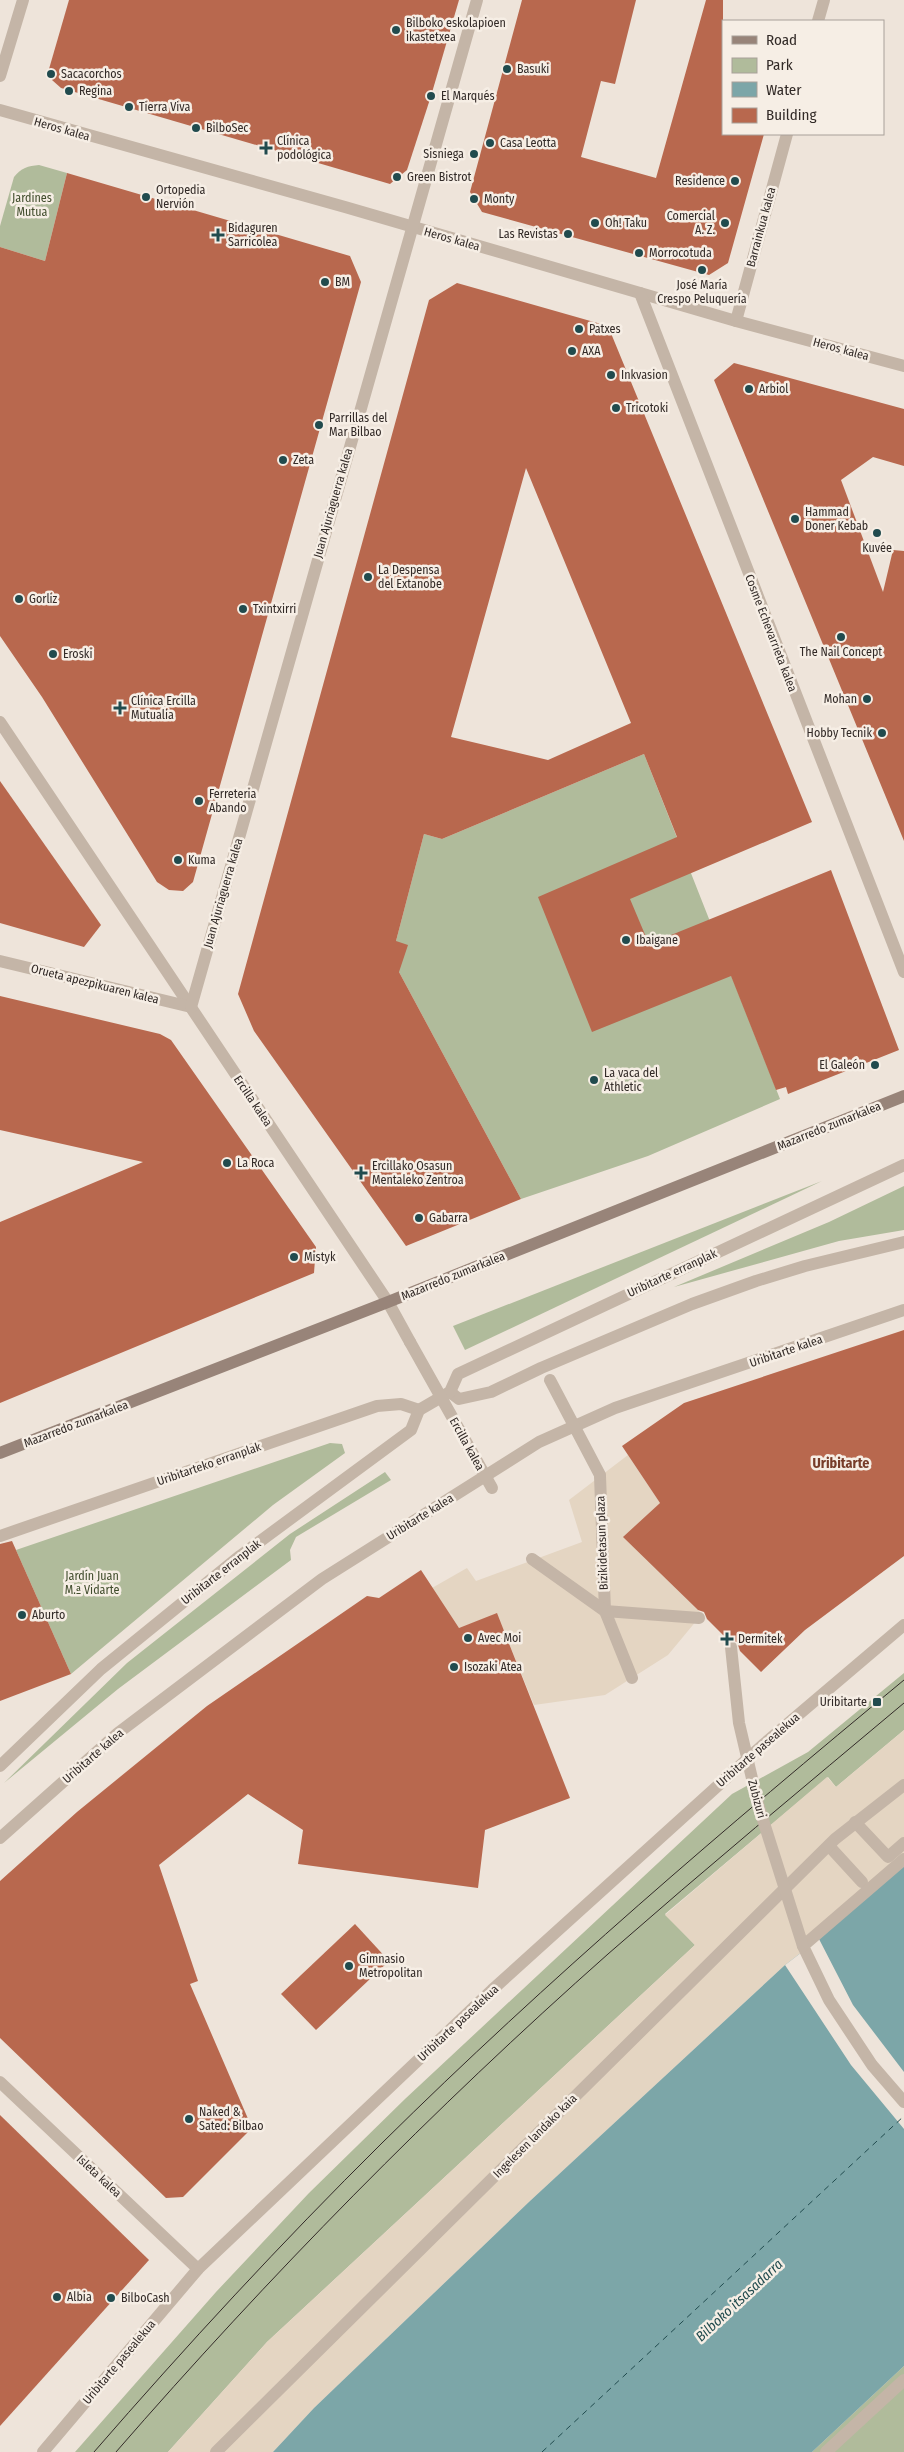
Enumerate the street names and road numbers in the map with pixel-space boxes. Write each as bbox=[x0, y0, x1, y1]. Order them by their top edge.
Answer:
street label: Heros kalea bbox=[33, 114, 92, 144]
street label: Barrainkua kalea bbox=[744, 185, 778, 268]
street label: Heros kalea bbox=[423, 224, 482, 254]
street label: Heros kalea bbox=[812, 335, 871, 363]
street label: Juan Ajuriaguerra kalea bbox=[311, 446, 355, 560]
street label: Cosme Echevarrieta kalea bbox=[742, 572, 800, 694]
street label: Juan Ajuriaguerra kalea bbox=[201, 836, 245, 950]
street label: Orueta apezpikuaren kalea bbox=[30, 961, 161, 1007]
street label: Ercilla kalea bbox=[231, 1073, 275, 1129]
street label: Mazarredo zumarkalea bbox=[775, 1099, 883, 1153]
street label: Uribitarte erranplak bbox=[625, 1246, 719, 1300]
street label: Mazarredo zumarkalea bbox=[399, 1249, 507, 1303]
street label: Uribitarte kalea bbox=[748, 1332, 824, 1370]
street label: Mazarredo zumarkalea bbox=[22, 1398, 130, 1450]
street label: Ercilla kalea bbox=[447, 1415, 487, 1473]
street label: Uribitarteko erranplak bbox=[155, 1440, 263, 1488]
street label: Uribitarte kalea bbox=[384, 1491, 456, 1543]
street label: Bizikidetasun plaza bbox=[593, 1495, 611, 1590]
street label: Uribitarte erranplak bbox=[178, 1536, 264, 1607]
street label: Uribitarte pasealekua bbox=[714, 1710, 803, 1790]
street label: Uribitarte kalea bbox=[60, 1726, 126, 1786]
street label: Zubizuri bbox=[745, 1778, 769, 1820]
street label: Uribitarte pasealekua bbox=[415, 1982, 501, 2064]
street label: Ingelesen landako kaia bbox=[490, 2091, 580, 2181]
street label: Isleta kalea bbox=[74, 2152, 124, 2200]
street label: Uribitarte pasealekua bbox=[80, 2317, 158, 2407]

